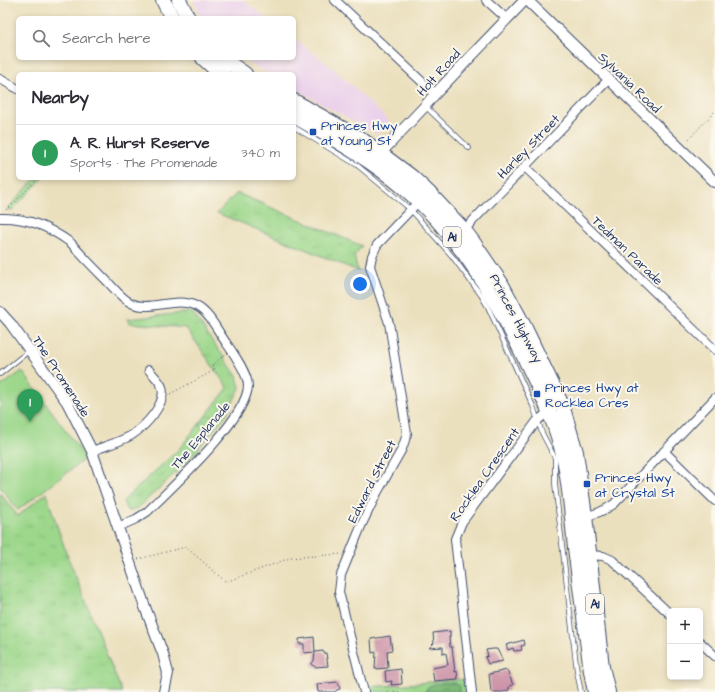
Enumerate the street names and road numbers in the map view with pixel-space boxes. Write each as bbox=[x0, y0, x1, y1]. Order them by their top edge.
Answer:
street label: Holt Road bbox=[413, 45, 465, 100]
street label: Sylvania Road bbox=[593, 48, 665, 118]
street label: Harley Street bbox=[493, 110, 565, 184]
street label: Tedman Parade bbox=[588, 212, 667, 289]
road number: A1 bbox=[443, 227, 461, 247]
street label: Princes Highway bbox=[484, 271, 547, 367]
street label: The Promenade bbox=[28, 332, 94, 421]
street label: The Esplanade bbox=[167, 398, 235, 473]
street label: Rocklea Crescent bbox=[446, 423, 524, 525]
street label: Edward Street bbox=[343, 436, 401, 526]
road number: A1 bbox=[586, 594, 604, 614]

